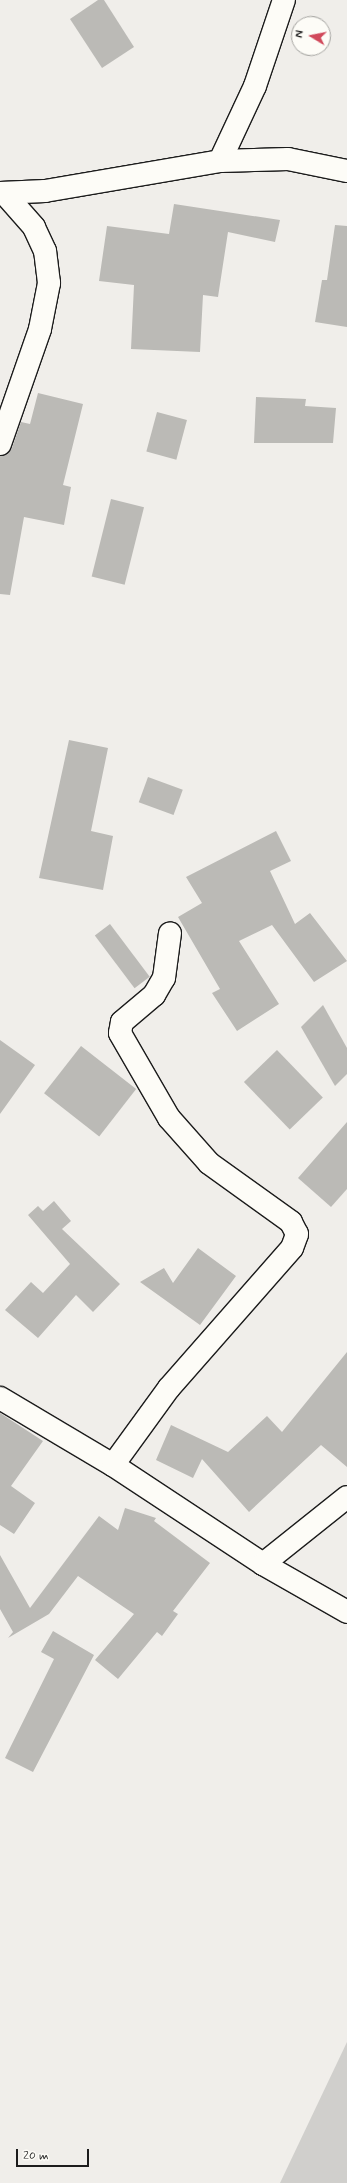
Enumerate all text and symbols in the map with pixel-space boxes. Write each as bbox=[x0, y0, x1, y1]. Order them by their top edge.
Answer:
north arrow bbox=[291, 16, 331, 56]
text: N bbox=[293, 29, 308, 39]
scale bar bbox=[18, 2141, 91, 2167]
text: 20 m bbox=[23, 2148, 49, 2164]

